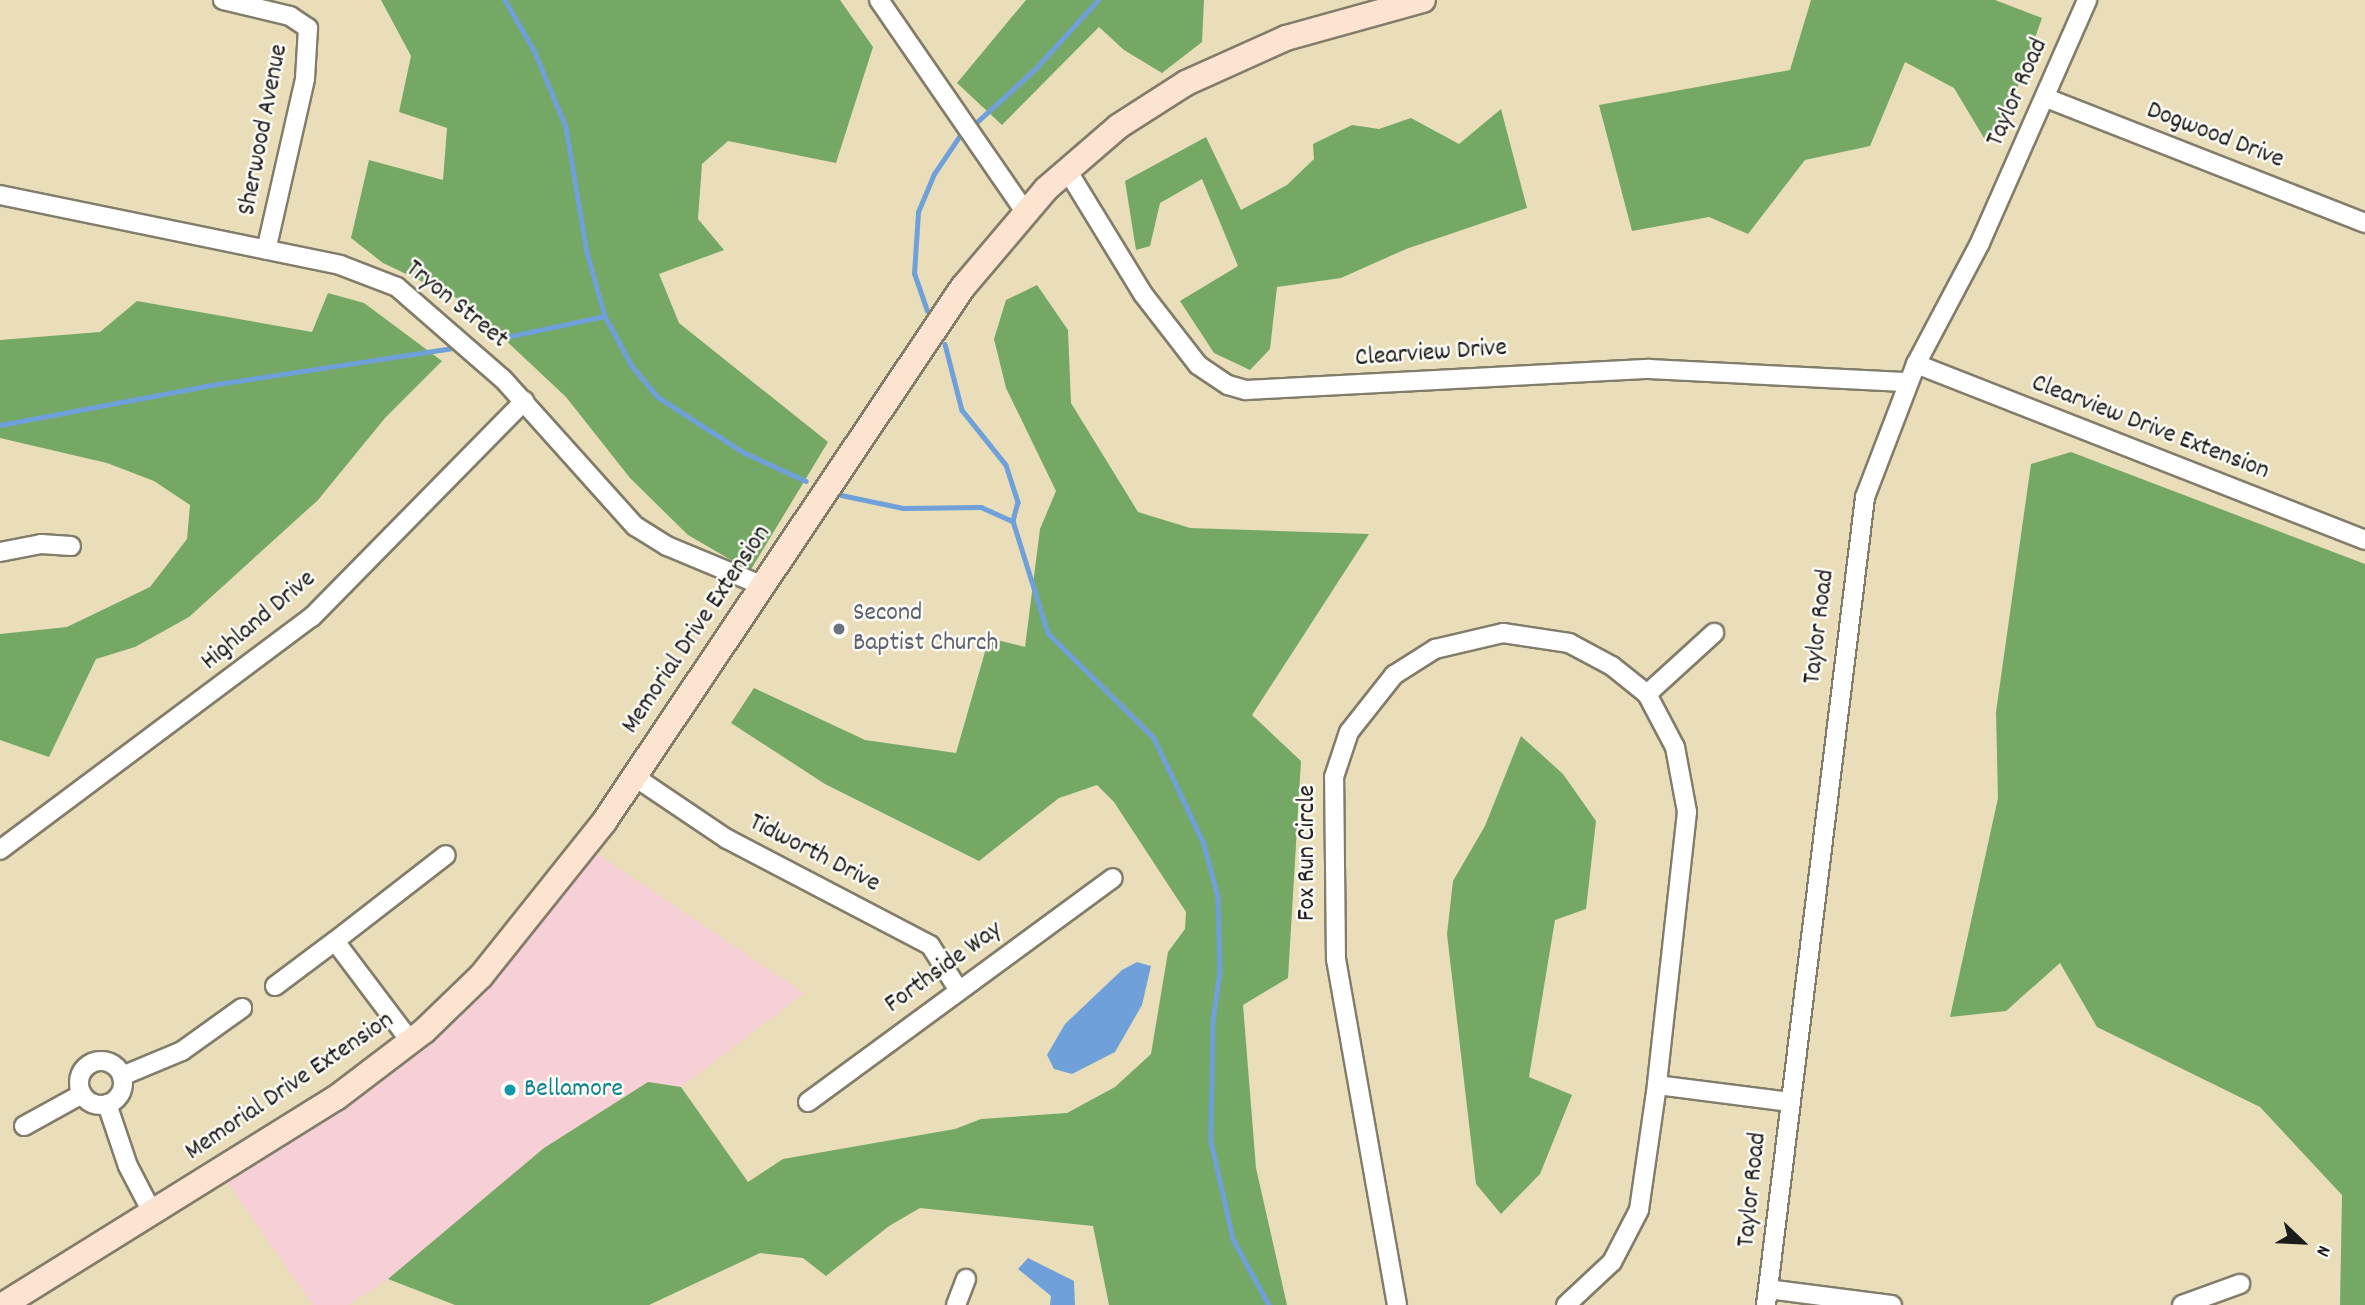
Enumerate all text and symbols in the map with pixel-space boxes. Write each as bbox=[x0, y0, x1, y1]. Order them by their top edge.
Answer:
street label: Taylor Road bbox=[1980, 34, 2056, 152]
street label: Sherwood Avenue bbox=[232, 42, 296, 218]
street label: Dogwood Drive bbox=[2142, 96, 2288, 176]
street label: Tryon Street bbox=[398, 254, 514, 356]
street label: Clearview Drive bbox=[1354, 333, 1508, 375]
street label: Clearview Drive Extension bbox=[2027, 368, 2273, 488]
street label: Memorial Drive Extension bbox=[616, 520, 778, 740]
street label: Highland Drive bbox=[195, 564, 323, 678]
street label: Taylor Road bbox=[1798, 568, 1842, 686]
place label: Second Baptist Church bbox=[853, 598, 998, 660]
marker: Second Baptist Church bbox=[831, 621, 847, 637]
street label: Fox Run Circle bbox=[1292, 785, 1324, 921]
street label: Tidworth Drive bbox=[743, 808, 885, 900]
street label: Forthside Way bbox=[879, 915, 1009, 1021]
street label: Memorial Drive Extension bbox=[180, 1006, 400, 1168]
place label: Bellamore bbox=[524, 1074, 623, 1106]
marker: Bellamore bbox=[502, 1082, 518, 1098]
street label: Taylor Road bbox=[1731, 1131, 1775, 1249]
north arrow bbox=[2267, 1207, 2337, 1277]
text: N bbox=[2308, 1241, 2336, 1260]

